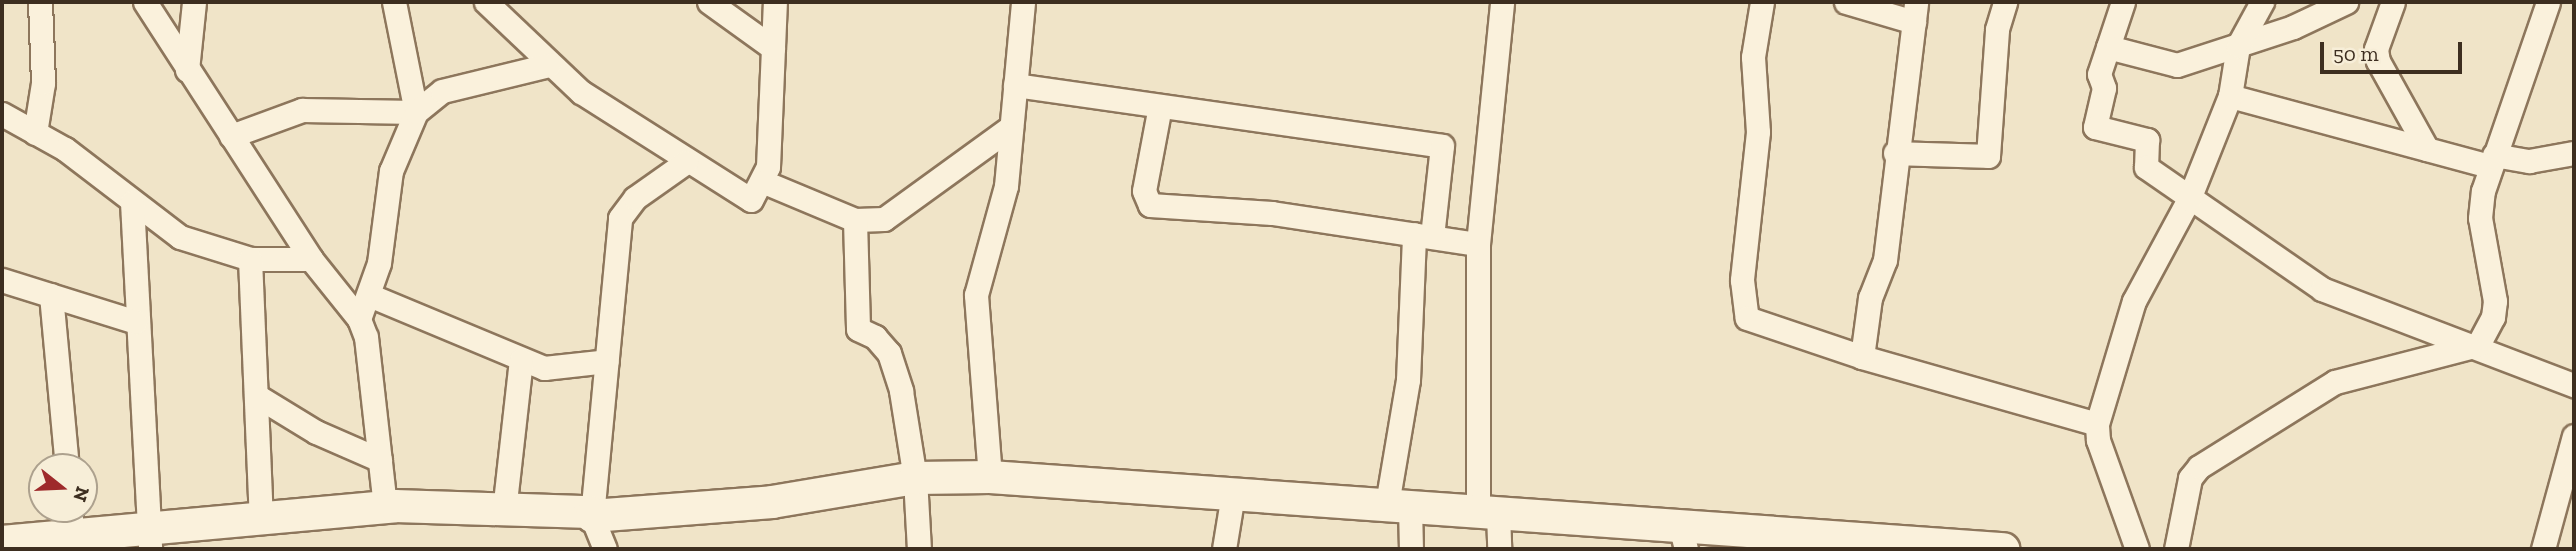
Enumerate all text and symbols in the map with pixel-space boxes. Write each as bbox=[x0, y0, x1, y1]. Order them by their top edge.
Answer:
scale bar bbox=[2324, 28, 2466, 72]
text: 50 m bbox=[2333, 41, 2379, 66]
north arrow bbox=[28, 453, 98, 523]
text: N bbox=[68, 484, 95, 504]

